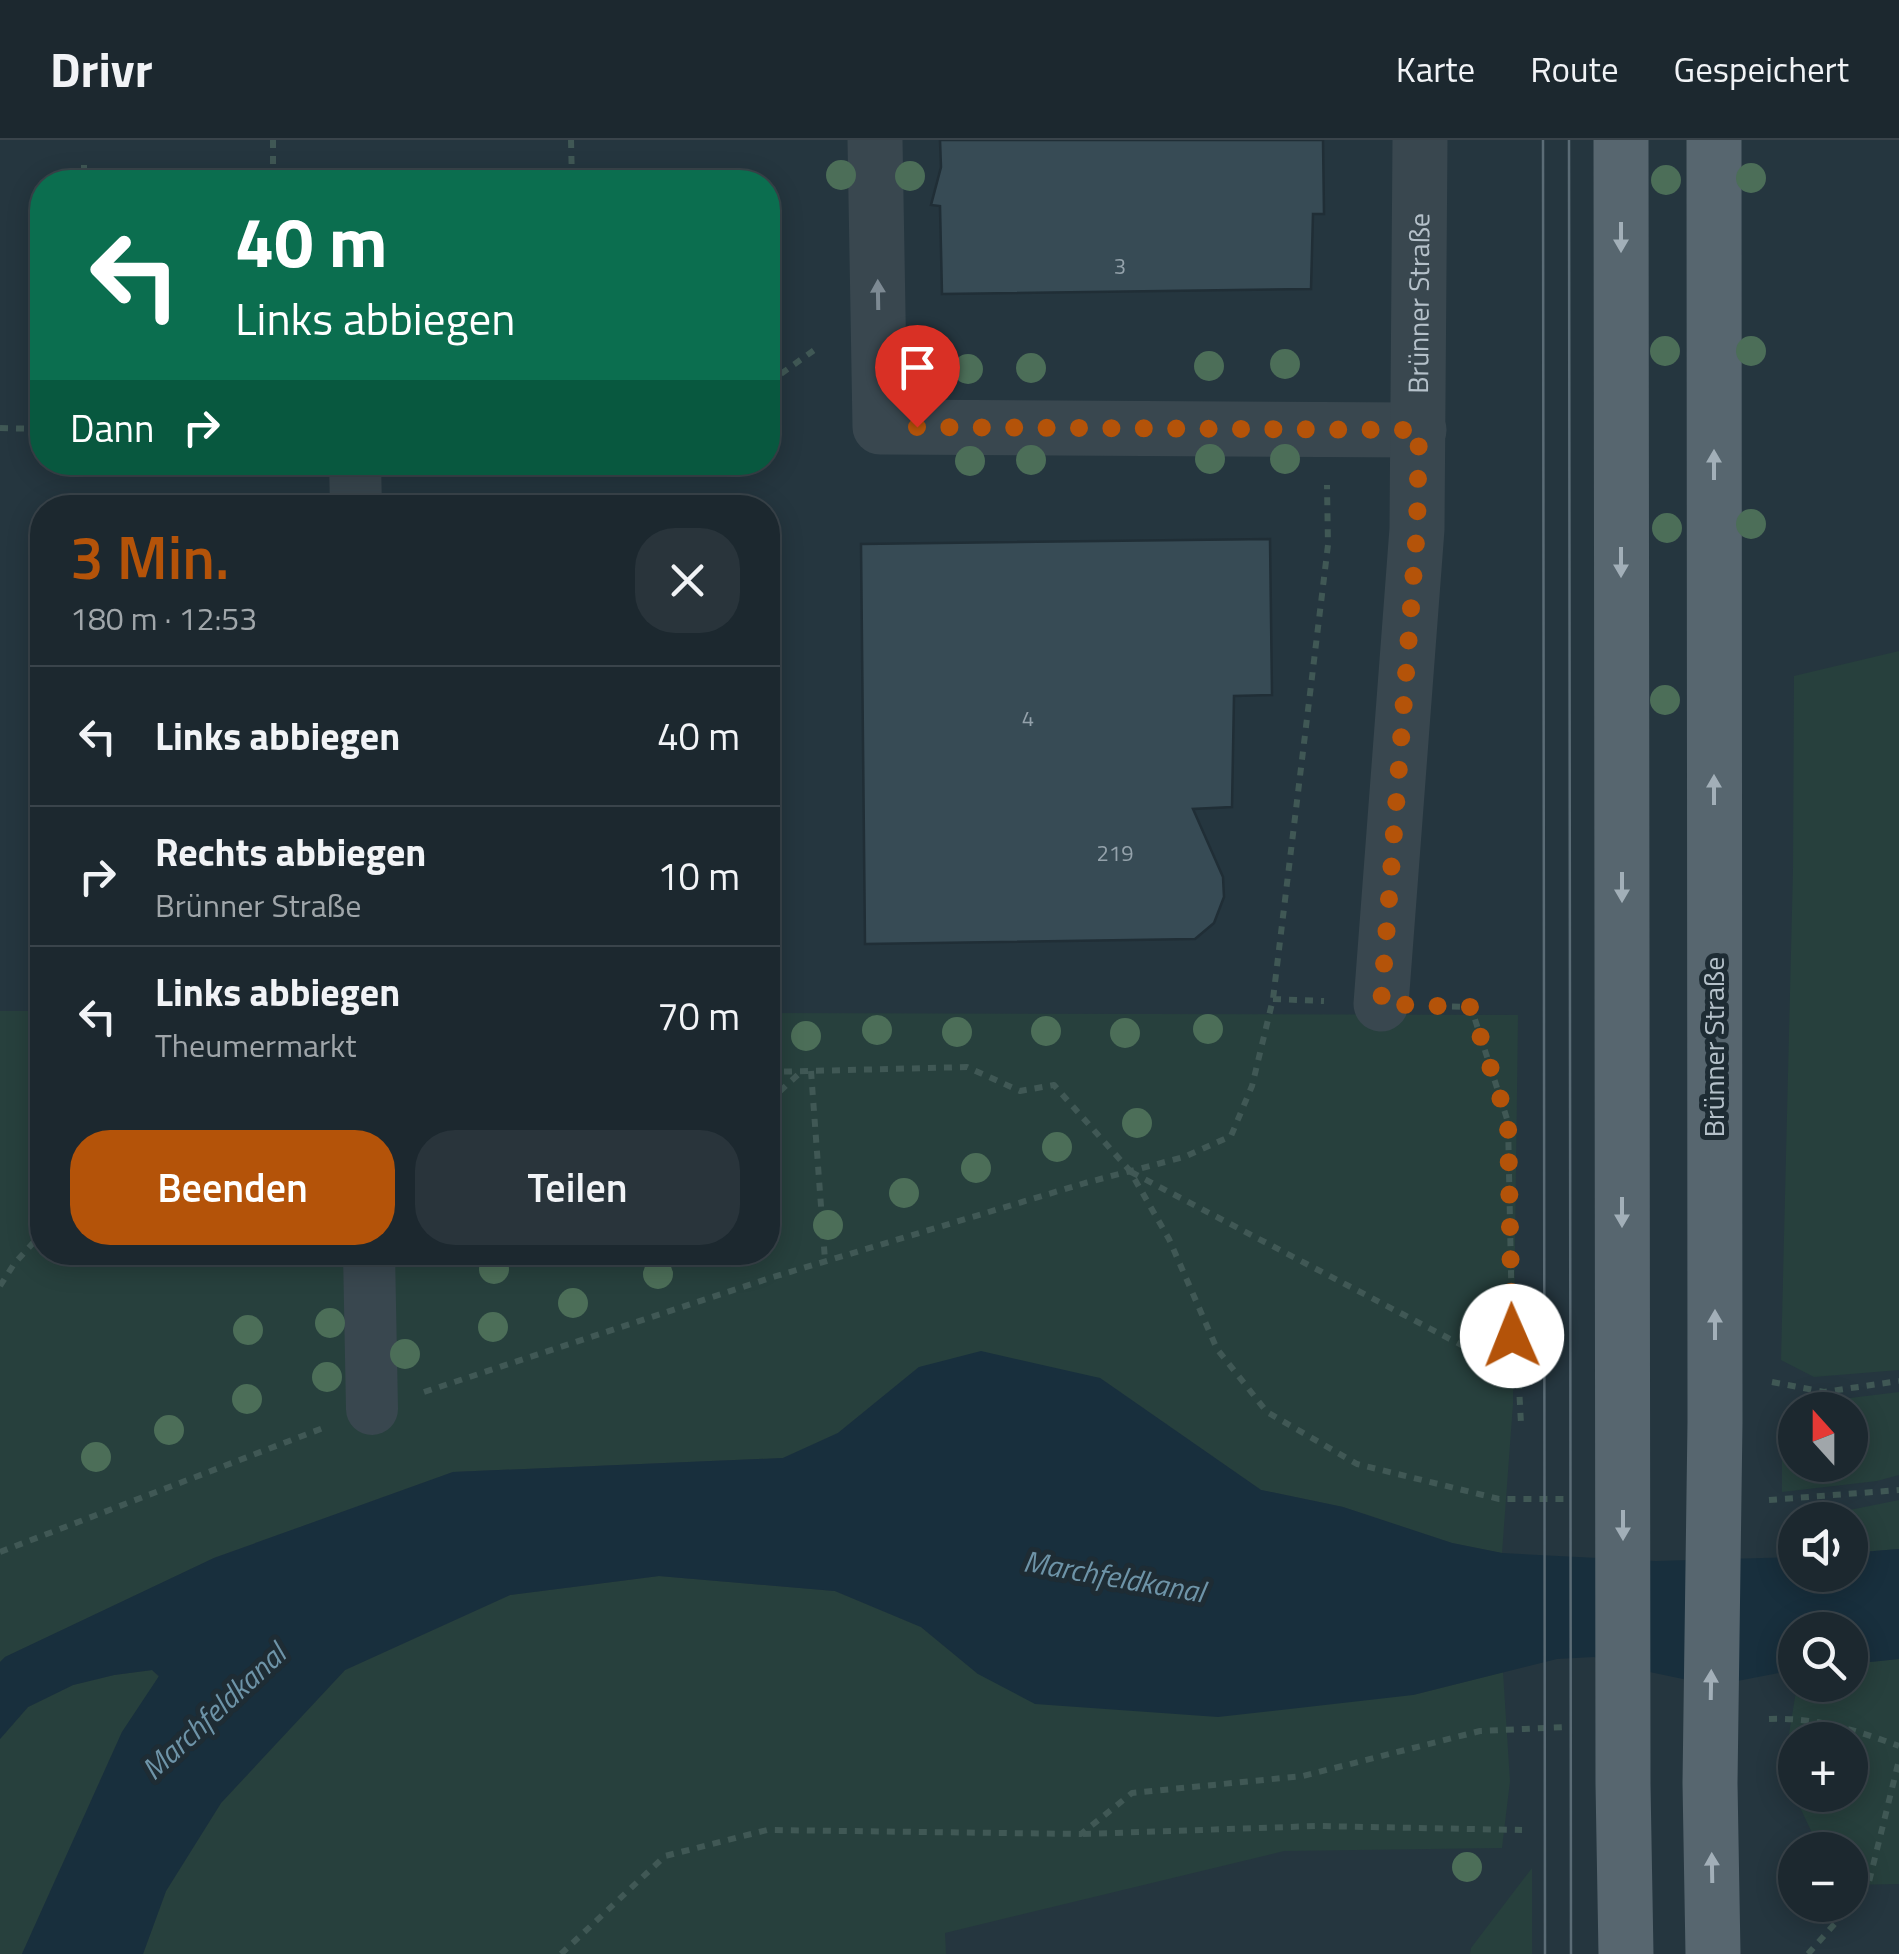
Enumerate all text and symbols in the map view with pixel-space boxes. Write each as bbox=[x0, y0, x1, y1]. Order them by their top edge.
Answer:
text: Drivr bbox=[50, 33, 153, 106]
text: Karte bbox=[1396, 42, 1475, 96]
text: Route bbox=[1530, 42, 1619, 96]
text: Gespeichert bbox=[1674, 42, 1849, 96]
text: 40 m bbox=[235, 188, 388, 294]
icon: left bbox=[70, 210, 200, 340]
street label: Brünner Straße bbox=[1396, 213, 1440, 394]
one-way arrow bbox=[1613, 222, 1629, 254]
house number: 3 bbox=[1114, 249, 1126, 283]
one-way arrow bbox=[870, 278, 886, 310]
text: Links abbiegen bbox=[235, 284, 515, 352]
pin bbox=[875, 325, 960, 428]
icon: arrive bbox=[890, 340, 945, 395]
text: Dann bbox=[70, 399, 154, 457]
icon: right bbox=[174, 400, 229, 455]
one-way arrow bbox=[1706, 448, 1722, 480]
text: 3 Min. bbox=[70, 511, 229, 602]
button: close bbox=[635, 528, 740, 633]
one-way arrow bbox=[1613, 547, 1629, 579]
text: 180 m · 12:53 bbox=[70, 594, 257, 642]
house number: 4 bbox=[1022, 701, 1034, 735]
text: Links abbiegen bbox=[155, 707, 400, 765]
text: 40 m bbox=[657, 707, 740, 765]
icon: left bbox=[70, 709, 125, 764]
one-way arrow bbox=[1706, 773, 1722, 805]
text: Rechts abbiegen bbox=[155, 823, 426, 881]
house number: 219 bbox=[1097, 836, 1133, 870]
text: 10 m bbox=[657, 847, 740, 905]
icon: right bbox=[70, 849, 125, 904]
one-way arrow bbox=[1614, 872, 1630, 904]
text: Brünner Straße bbox=[155, 881, 361, 929]
street label: Brünner Straße bbox=[1692, 957, 1735, 1137]
text: Links abbiegen bbox=[155, 963, 400, 1021]
text: 70 m bbox=[657, 987, 740, 1045]
icon: left bbox=[70, 989, 125, 1044]
text: Theumermarkt bbox=[155, 1021, 357, 1069]
button: Beenden bbox=[70, 1130, 395, 1245]
button: Teilen bbox=[415, 1130, 740, 1245]
one-way arrow bbox=[1614, 1197, 1630, 1229]
position arrow bbox=[1460, 1284, 1564, 1388]
one-way arrow bbox=[1706, 1308, 1722, 1340]
north arrow bbox=[1778, 1392, 1868, 1482]
map controls bbox=[1778, 1392, 1868, 1922]
button: sound bbox=[1778, 1502, 1868, 1592]
one-way arrow bbox=[1615, 1510, 1631, 1542]
water label: Marchfeldkanal bbox=[1020, 1537, 1212, 1615]
button: search bbox=[1778, 1612, 1868, 1702]
water label: Marchfeldkanal bbox=[131, 1630, 299, 1791]
one-way arrow bbox=[1703, 1669, 1719, 1701]
button: + bbox=[1778, 1722, 1868, 1812]
button: − bbox=[1778, 1832, 1868, 1922]
one-way arrow bbox=[1703, 1852, 1719, 1884]

